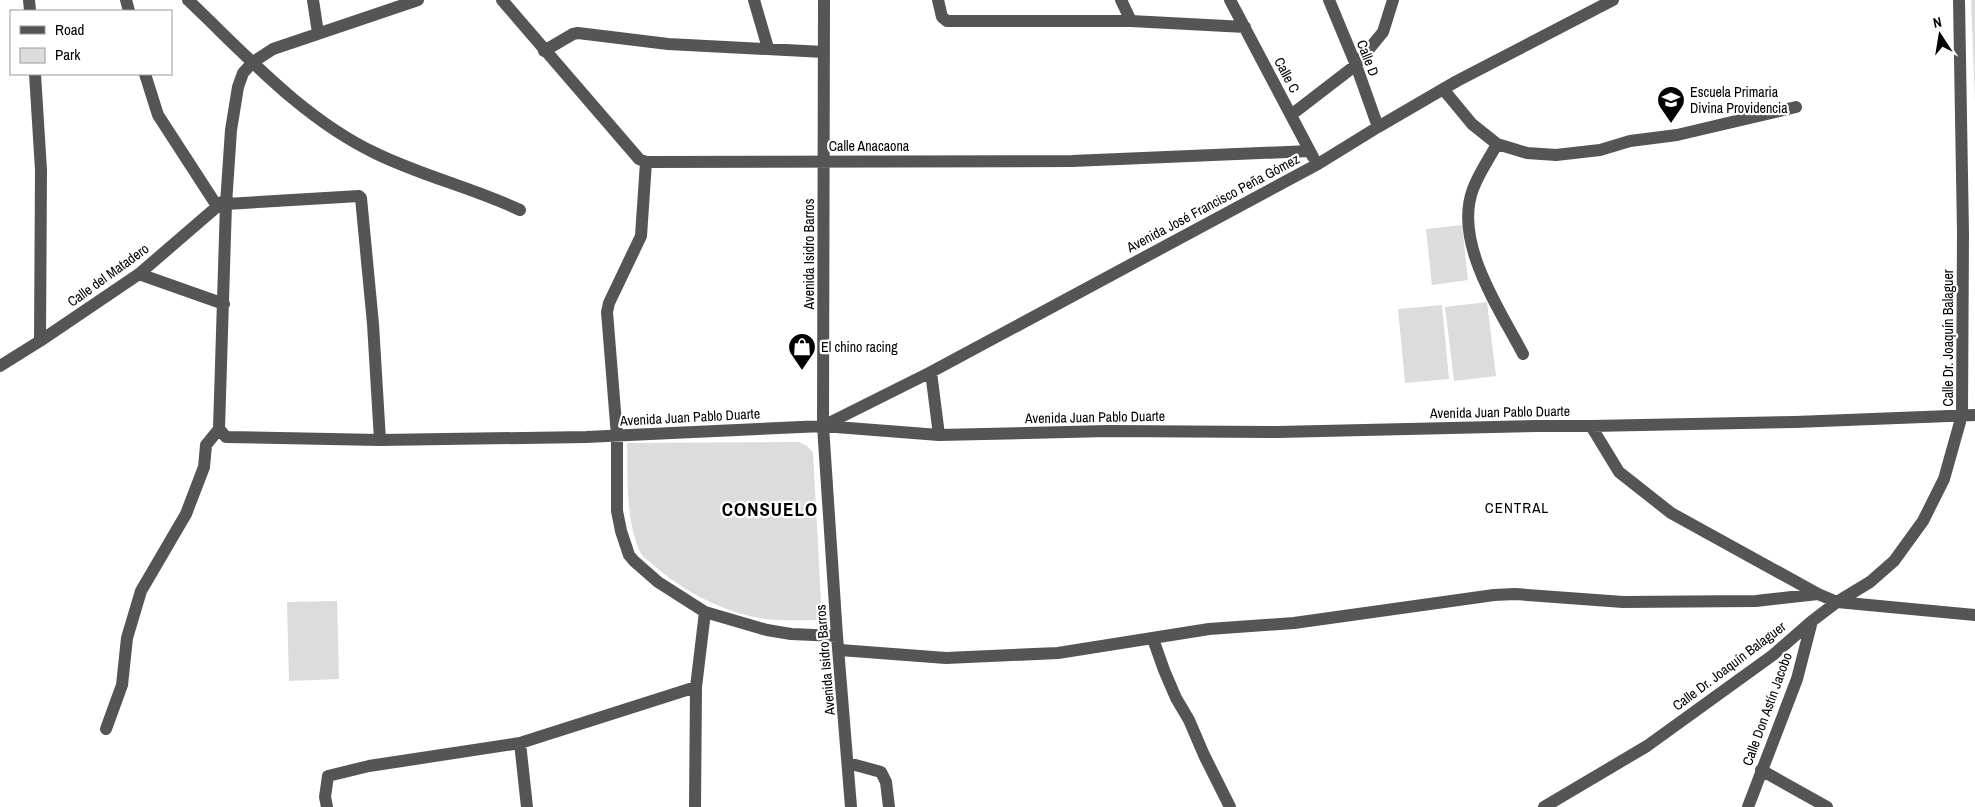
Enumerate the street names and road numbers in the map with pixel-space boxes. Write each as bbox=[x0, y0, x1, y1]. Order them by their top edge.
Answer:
street label: Calle D bbox=[1353, 37, 1383, 79]
street label: Calle C bbox=[1270, 54, 1304, 96]
street label: Calle Anacaona bbox=[829, 137, 910, 155]
street label: Avenida José Francisco Peña Gómez bbox=[1123, 150, 1303, 257]
street label: Avenida Isidro Barros bbox=[800, 198, 818, 310]
street label: Calle del Matadero bbox=[64, 239, 152, 311]
street label: Calle Dr. Joaquín Balaguer bbox=[1939, 269, 1957, 407]
street label: Avenida Juan Pablo Duarte bbox=[1429, 402, 1570, 422]
street label: Avenida Juan Pablo Duarte bbox=[619, 404, 760, 430]
street label: Avenida Juan Pablo Duarte bbox=[1024, 407, 1165, 427]
street label: Avenida Isidro Barros bbox=[811, 604, 839, 717]
street label: Calle Dr. Joaquín Balaguer bbox=[1669, 617, 1789, 714]
street label: Calle Don Astín Jacobo bbox=[1738, 650, 1796, 768]

